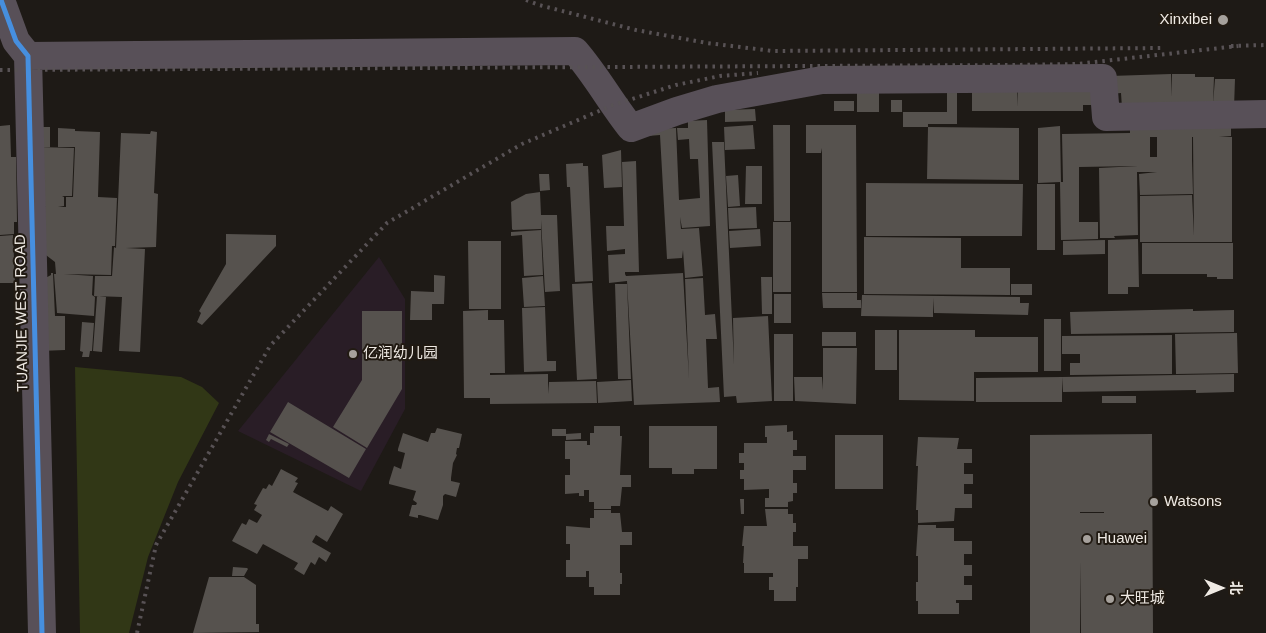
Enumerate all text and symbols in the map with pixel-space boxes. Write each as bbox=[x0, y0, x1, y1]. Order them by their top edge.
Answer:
place label: Xinxibei bbox=[1159, 11, 1212, 29]
marker: Xinxibei bbox=[1216, 13, 1230, 27]
street label: TUANJIE WEST ROAD bbox=[12, 234, 32, 392]
place label: 亿润幼儿园 bbox=[363, 345, 438, 363]
marker: 亿润幼儿园 bbox=[347, 348, 359, 360]
place label: Watsons bbox=[1164, 493, 1222, 511]
marker: Watsons bbox=[1148, 496, 1160, 508]
place label: Huawei bbox=[1097, 530, 1147, 548]
marker: Huawei bbox=[1081, 533, 1093, 545]
north arrow bbox=[1196, 563, 1246, 613]
text: 北 bbox=[1228, 581, 1244, 595]
place label: 大旺城 bbox=[1120, 590, 1165, 608]
marker: 大旺城 bbox=[1104, 593, 1116, 605]

